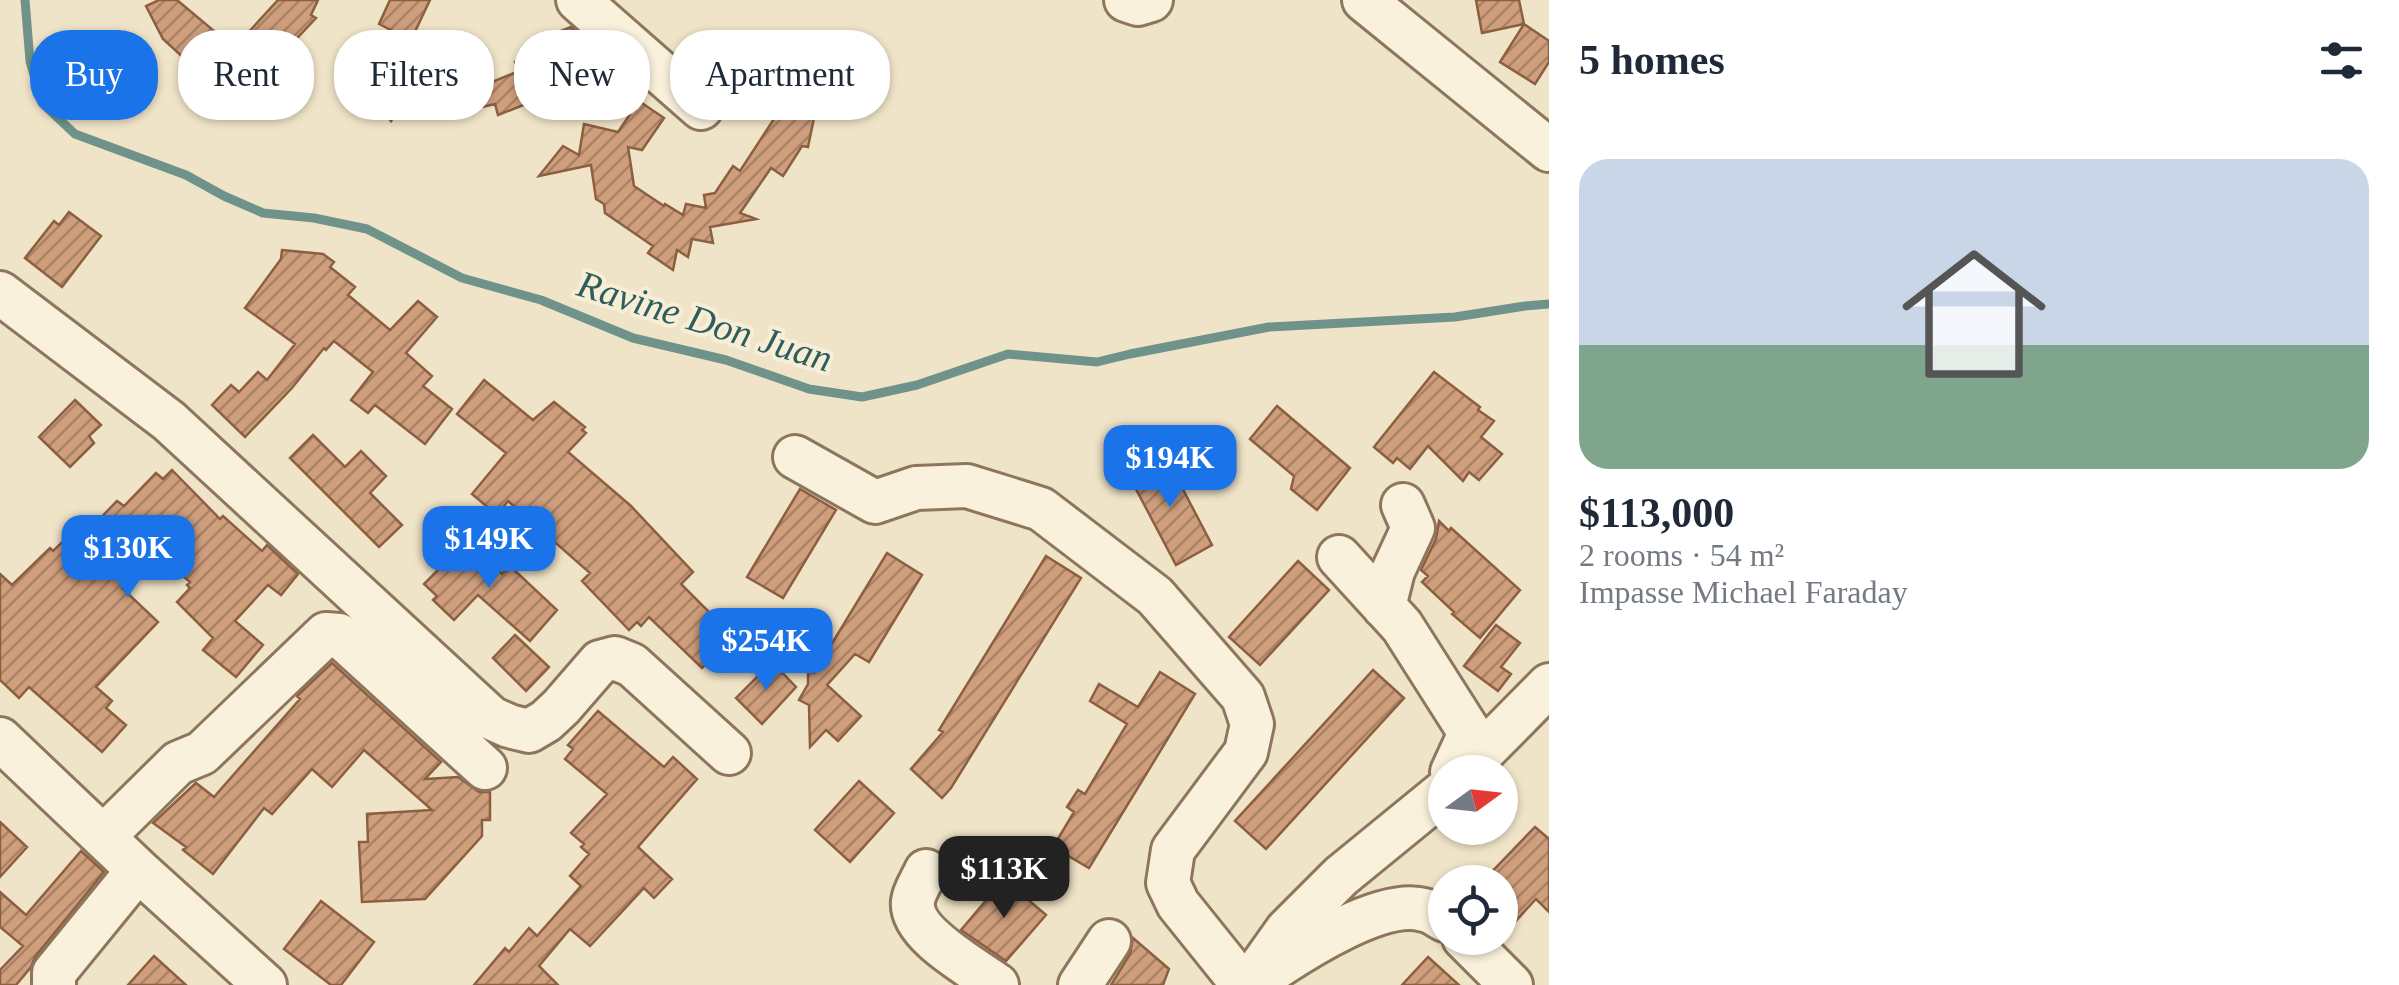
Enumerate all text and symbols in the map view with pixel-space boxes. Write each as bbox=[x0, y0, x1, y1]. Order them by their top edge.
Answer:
chip: Buy bbox=[30, 30, 158, 120]
chip: Rent bbox=[178, 30, 314, 120]
chip: Filters bbox=[334, 30, 494, 120]
chip: New bbox=[514, 30, 650, 120]
chip: Apartment bbox=[670, 30, 890, 120]
icon: filters bbox=[2314, 33, 2369, 88]
text: 5 homes bbox=[1579, 37, 1725, 83]
icon: home bbox=[1884, 224, 2064, 404]
water label: Ravine Don Juan bbox=[572, 262, 837, 380]
pin: $194K bbox=[1100, 425, 1240, 510]
text: $194K bbox=[1126, 439, 1214, 475]
text: $113,000 bbox=[1579, 490, 1734, 536]
pin: $149K bbox=[419, 506, 559, 591]
pin: $130K bbox=[58, 515, 198, 600]
text: $149K bbox=[445, 520, 533, 556]
text: $130K bbox=[84, 529, 172, 565]
text: 2 rooms · 54 m² bbox=[1579, 537, 1784, 573]
text: Impasse Michael Faraday bbox=[1579, 574, 1908, 610]
pin: $254K bbox=[696, 608, 836, 693]
text: $254K bbox=[722, 622, 810, 658]
north arrow bbox=[1428, 755, 1518, 845]
map controls bbox=[1428, 755, 1518, 955]
pin: $113K bbox=[934, 836, 1074, 921]
text: $113K bbox=[960, 850, 1048, 886]
button: locate bbox=[1428, 865, 1518, 955]

